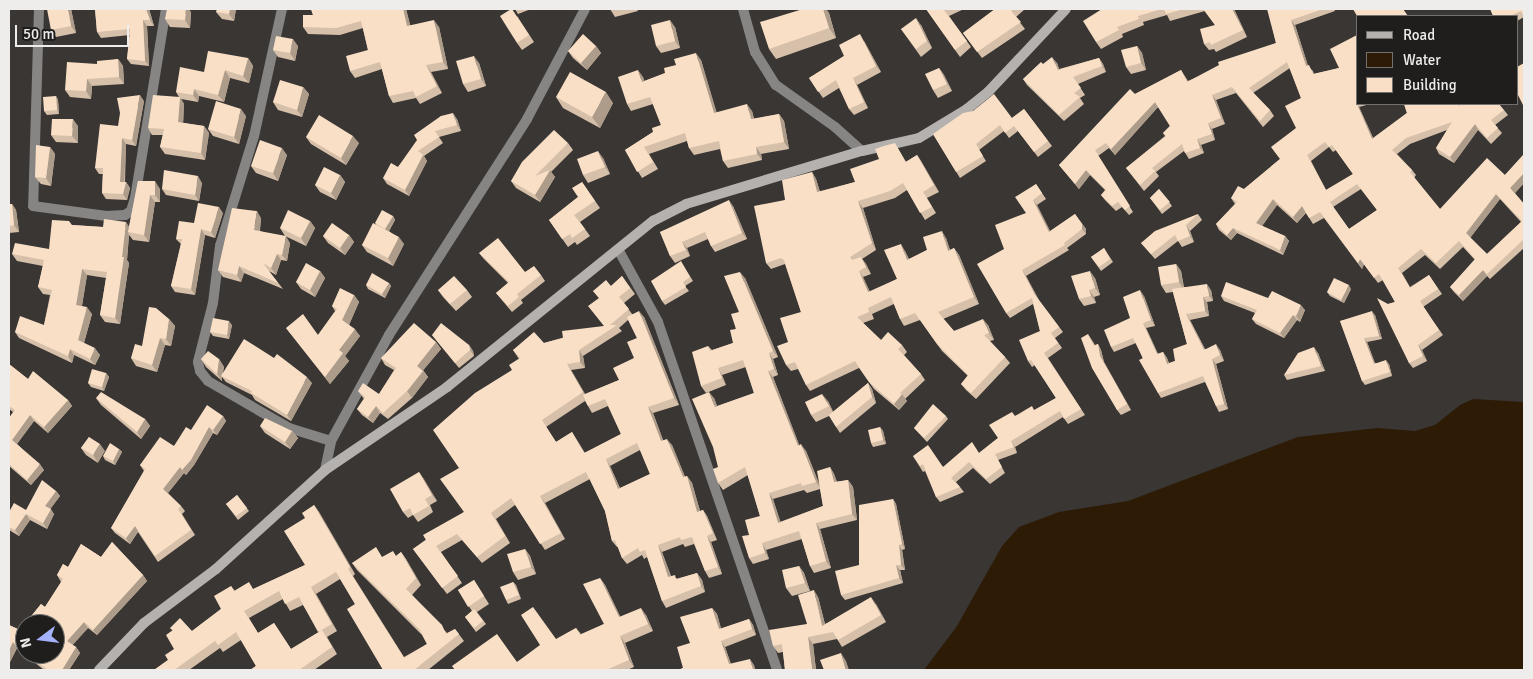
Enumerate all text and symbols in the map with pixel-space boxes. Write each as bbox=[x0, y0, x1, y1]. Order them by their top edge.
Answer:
scale bar bbox=[18, 15, 131, 47]
legend bbox=[1356, 15, 1518, 105]
text: 50 m bbox=[23, 25, 54, 43]
text: Road bbox=[1403, 26, 1435, 44]
text: Water bbox=[1403, 51, 1441, 69]
text: Building bbox=[1403, 76, 1457, 94]
north arrow bbox=[15, 614, 65, 664]
text: N bbox=[17, 636, 35, 650]

